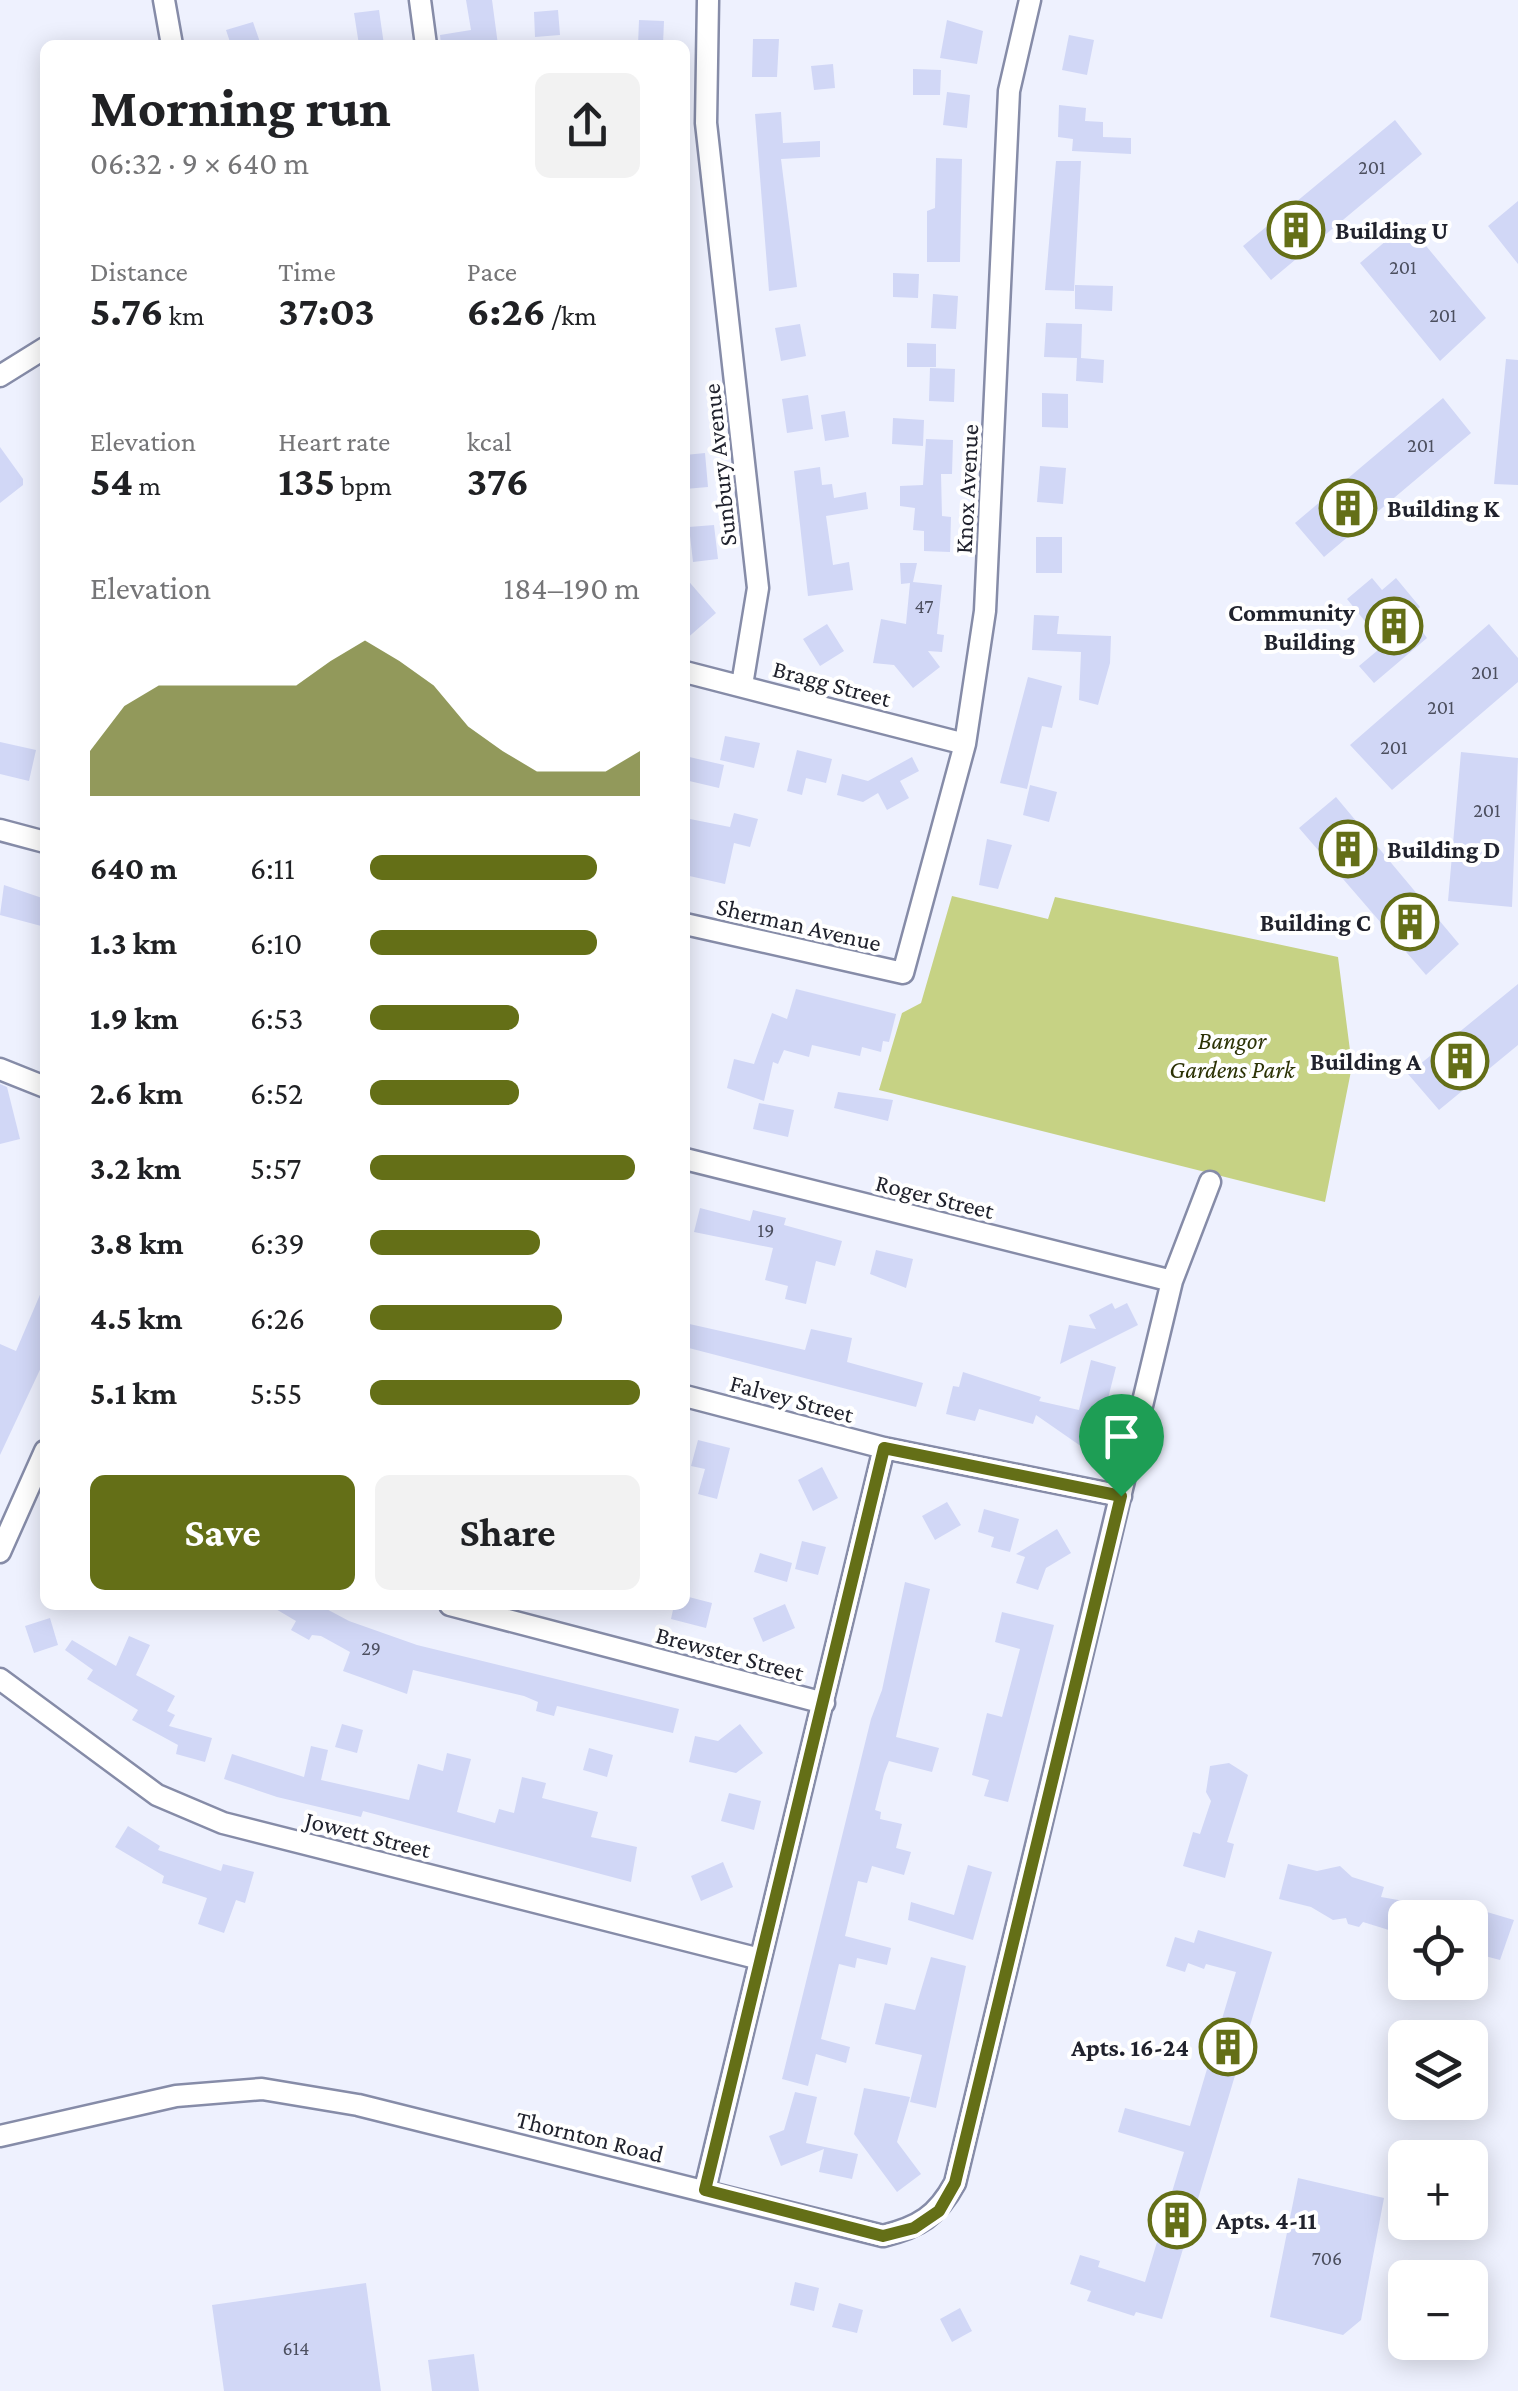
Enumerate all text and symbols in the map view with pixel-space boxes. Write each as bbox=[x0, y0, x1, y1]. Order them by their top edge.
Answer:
button: share bbox=[535, 73, 640, 178]
text: Morning run bbox=[90, 77, 391, 138]
text: 06:32 · 9 × 640 m bbox=[90, 145, 309, 181]
house number: 201 bbox=[1358, 156, 1386, 178]
building icon: Building U bbox=[1266, 200, 1326, 260]
place label: Building U bbox=[1335, 217, 1448, 244]
text: Distance bbox=[90, 256, 188, 287]
text: Time bbox=[278, 256, 336, 287]
text: Pace bbox=[467, 256, 517, 287]
house number: 201 bbox=[1389, 256, 1417, 278]
text: 5.76 bbox=[90, 287, 163, 334]
text: 37:03 bbox=[278, 287, 375, 334]
text: 6:26 bbox=[467, 287, 546, 334]
text: km bbox=[163, 300, 204, 331]
text: /km bbox=[546, 300, 597, 331]
house number: 201 bbox=[1429, 304, 1457, 326]
street label: Sunbury Avenue bbox=[698, 382, 742, 548]
street label: Knox Avenue bbox=[950, 423, 983, 555]
text: Elevation bbox=[90, 426, 196, 457]
text: Heart rate bbox=[278, 426, 390, 457]
text: kcal bbox=[467, 426, 512, 457]
house number: 201 bbox=[1407, 434, 1435, 456]
text: 54 bbox=[90, 457, 133, 504]
text: 135 bbox=[278, 457, 335, 504]
text: 376 bbox=[467, 457, 529, 504]
text: m bbox=[133, 470, 161, 501]
text: bpm bbox=[335, 470, 392, 501]
building icon: Building K bbox=[1318, 478, 1378, 538]
place label: Building K bbox=[1387, 495, 1500, 522]
text: Elevation bbox=[90, 570, 211, 606]
text: 184–190 m bbox=[504, 570, 640, 606]
house number: 47 bbox=[915, 595, 933, 617]
building icon: Community Building bbox=[1364, 596, 1424, 656]
place label: Community Building bbox=[1228, 599, 1356, 655]
street label: Bragg Street bbox=[770, 655, 895, 713]
house number: 201 bbox=[1471, 661, 1499, 683]
house number: 201 bbox=[1427, 696, 1455, 718]
house number: 201 bbox=[1380, 736, 1408, 758]
house number: 201 bbox=[1473, 799, 1501, 821]
building icon: Building D bbox=[1318, 819, 1378, 879]
place label: Building D bbox=[1387, 836, 1500, 863]
text: 640 m bbox=[90, 850, 177, 886]
text: 6:11 bbox=[250, 850, 295, 886]
street label: Sherman Avenue bbox=[714, 892, 884, 957]
building icon: Building C bbox=[1380, 892, 1440, 952]
place label: Building C bbox=[1260, 909, 1371, 936]
text: 1.3 km bbox=[90, 925, 177, 961]
text: 6:10 bbox=[250, 925, 302, 961]
text: 1.9 km bbox=[90, 1000, 179, 1036]
text: 6:53 bbox=[250, 1000, 303, 1036]
park label: Bangor Gardens Park bbox=[1169, 1027, 1296, 1083]
building icon: Building A bbox=[1430, 1031, 1490, 1091]
place label: Building A bbox=[1310, 1048, 1422, 1075]
text: 2.6 km bbox=[90, 1075, 183, 1111]
text: 6:52 bbox=[250, 1075, 303, 1111]
text: 3.2 km bbox=[90, 1150, 181, 1186]
text: 5:57 bbox=[250, 1150, 301, 1186]
street label: Roger Street bbox=[873, 1169, 998, 1225]
house number: 19 bbox=[758, 1219, 774, 1241]
text: 3.8 km bbox=[90, 1225, 184, 1261]
text: 6:39 bbox=[250, 1225, 305, 1261]
text: 4.5 km bbox=[90, 1300, 182, 1336]
text: 6:26 bbox=[250, 1300, 305, 1336]
street label: Falvey Street bbox=[727, 1369, 857, 1429]
text: 5.1 km bbox=[90, 1375, 177, 1411]
text: 5:55 bbox=[250, 1375, 302, 1411]
pin bbox=[1079, 1394, 1164, 1497]
icon: arrive bbox=[1094, 1409, 1149, 1464]
button: Save bbox=[90, 1475, 355, 1590]
button: Share bbox=[375, 1475, 640, 1590]
street label: Brewster Street bbox=[653, 1621, 808, 1686]
house number: 29 bbox=[361, 1637, 381, 1659]
street label: Jowett Street bbox=[300, 1805, 434, 1864]
map controls bbox=[1388, 1900, 1488, 2360]
button: locate bbox=[1388, 1900, 1488, 2000]
building icon: Apts. 16-24 bbox=[1198, 2017, 1258, 2077]
button: layers bbox=[1388, 2020, 1488, 2120]
place label: Apts. 16-24 bbox=[1070, 2034, 1189, 2061]
street label: Thornton Road bbox=[513, 2105, 666, 2168]
button: + bbox=[1388, 2140, 1488, 2240]
building icon: Apts. 4-11 bbox=[1147, 2190, 1207, 2250]
place label: Apts. 4-11 bbox=[1215, 2207, 1317, 2234]
house number: 706 bbox=[1312, 2247, 1342, 2269]
button: − bbox=[1388, 2260, 1488, 2360]
house number: 614 bbox=[282, 2337, 310, 2359]

